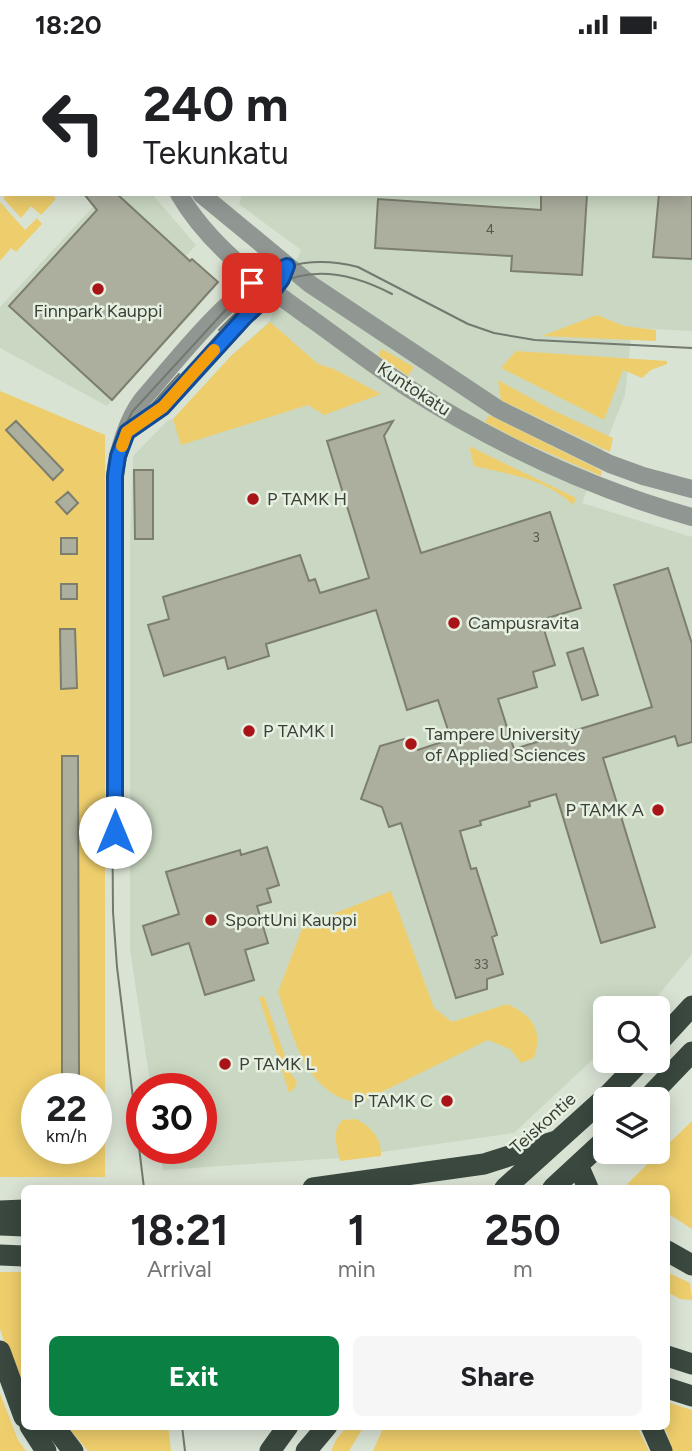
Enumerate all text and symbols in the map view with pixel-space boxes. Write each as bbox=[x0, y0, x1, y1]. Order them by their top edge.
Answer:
text: 18:20 bbox=[35, 9, 102, 41]
text: 240 m bbox=[143, 74, 289, 133]
icon: left bbox=[28, 77, 119, 168]
text: Tekunkatu bbox=[143, 134, 289, 172]
house number: 4 bbox=[486, 221, 495, 238]
pin bbox=[222, 253, 282, 313]
icon: arrive bbox=[233, 264, 271, 302]
marker: Finnpark Kauppi bbox=[90, 281, 106, 297]
place label: Finnpark Kauppi bbox=[34, 300, 162, 322]
street label: Kuntokatu bbox=[373, 357, 455, 421]
place label: P TAMK H bbox=[267, 488, 347, 510]
marker: P TAMK H bbox=[245, 491, 261, 507]
house number: 3 bbox=[532, 529, 540, 546]
place label: Campusravita bbox=[468, 612, 579, 634]
marker: Campusravita bbox=[446, 615, 462, 631]
place label: P TAMK I bbox=[263, 720, 334, 742]
marker: P TAMK I bbox=[241, 723, 257, 739]
place label: Tampere University of Applied Sciences bbox=[425, 723, 586, 766]
marker: Tampere University of Applied Sciences bbox=[403, 736, 419, 752]
position arrow bbox=[78, 795, 152, 869]
place label: P TAMK A bbox=[565, 799, 644, 821]
marker: P TAMK A bbox=[650, 802, 666, 818]
place label: SportUni Kauppi bbox=[225, 909, 357, 931]
marker: SportUni Kauppi bbox=[203, 912, 219, 928]
house number: 33 bbox=[473, 956, 489, 973]
map controls bbox=[593, 996, 670, 1164]
button: search bbox=[593, 996, 670, 1073]
place label: P TAMK L bbox=[239, 1053, 315, 1075]
marker: P TAMK L bbox=[217, 1056, 233, 1072]
speed limit sign: 30 bbox=[126, 1073, 217, 1164]
button: layers bbox=[593, 1087, 670, 1164]
text: 22 bbox=[46, 1088, 87, 1130]
street label: Teiskontie bbox=[506, 1088, 581, 1158]
place label: P TAMK C bbox=[354, 1090, 433, 1112]
marker: P TAMK C bbox=[439, 1093, 455, 1109]
text: km/h bbox=[46, 1125, 87, 1147]
text: 18:21 bbox=[130, 1205, 228, 1256]
text: 1 bbox=[348, 1205, 365, 1256]
text: 250 bbox=[485, 1205, 561, 1256]
text: Arrival bbox=[147, 1255, 212, 1283]
text: min bbox=[338, 1255, 375, 1283]
text: m bbox=[513, 1255, 533, 1283]
button: Exit bbox=[49, 1336, 339, 1416]
button: Share bbox=[353, 1336, 642, 1416]

